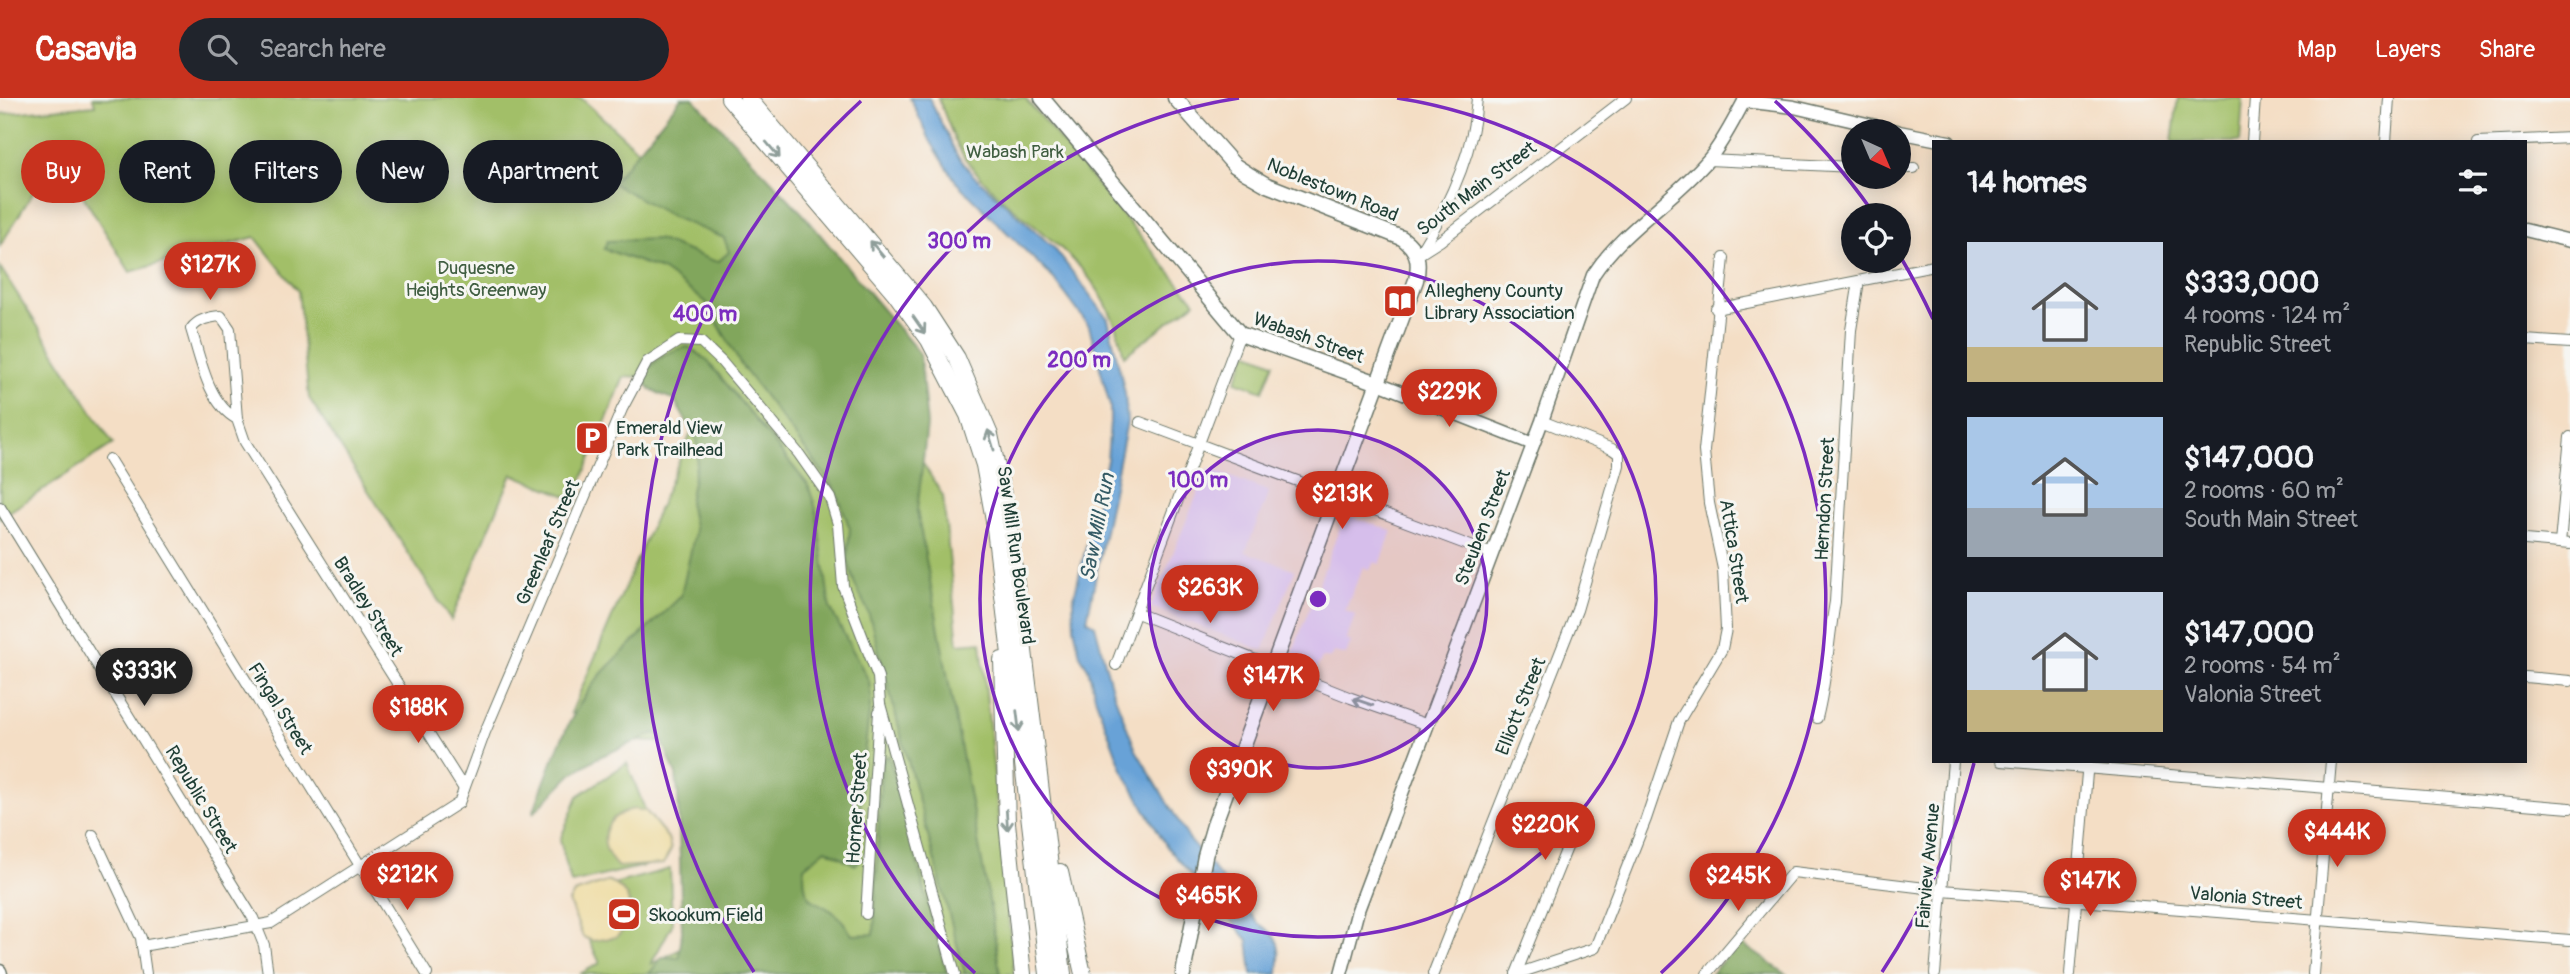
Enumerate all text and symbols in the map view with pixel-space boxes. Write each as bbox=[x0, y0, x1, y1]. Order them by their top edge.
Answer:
search box bbox=[179, 18, 669, 81]
text: Casavia bbox=[35, 29, 137, 70]
icon: search bbox=[203, 30, 241, 68]
text: Search here bbox=[259, 33, 386, 65]
text: Map bbox=[2297, 35, 2337, 64]
text: Layers bbox=[2375, 35, 2441, 64]
text: Share bbox=[2479, 35, 2535, 64]
north arrow bbox=[1841, 119, 1911, 189]
map controls bbox=[1841, 119, 1911, 273]
street label: South Main Street bbox=[1412, 136, 1541, 242]
chip: Buy bbox=[21, 140, 105, 203]
chip: Rent bbox=[119, 140, 215, 203]
chip: Filters bbox=[229, 140, 342, 203]
chip: New bbox=[356, 140, 449, 203]
chip: Apartment bbox=[463, 140, 623, 203]
park label: Wabash Park bbox=[966, 140, 1064, 164]
one-way arrow bbox=[765, 141, 781, 159]
street label: Noblestown Road bbox=[1263, 153, 1402, 227]
icon: filters bbox=[2454, 163, 2492, 201]
text: 14 homes bbox=[1967, 164, 2087, 201]
button: locate bbox=[1841, 203, 1911, 273]
text: 300 m bbox=[927, 228, 991, 255]
one-way arrow bbox=[869, 241, 885, 259]
pin: $127K bbox=[161, 242, 259, 302]
text: $127K bbox=[180, 250, 240, 279]
park label: Duquesne Heights Greenway bbox=[406, 256, 546, 302]
text: $333,000 bbox=[2184, 264, 2320, 301]
icon: home bbox=[2023, 270, 2107, 354]
place label: Allegheny County Library Association bbox=[1424, 279, 1575, 325]
library icon: Allegheny County Library Association bbox=[1381, 282, 1419, 320]
text: 400 m bbox=[673, 301, 737, 328]
text: 4 rooms · 124 m² bbox=[2184, 301, 2350, 330]
street label: Wabash Street bbox=[1250, 307, 1368, 369]
one-way arrow bbox=[912, 314, 926, 334]
text: Republic Street bbox=[2184, 330, 2331, 359]
text: 200 m bbox=[1047, 347, 1111, 374]
pin: $229K bbox=[1400, 370, 1498, 429]
text: $229K bbox=[1417, 377, 1481, 406]
place label: Emerald View Park Trailhead bbox=[616, 416, 723, 462]
parking icon: Emerald View Park Trailhead bbox=[573, 419, 611, 457]
one-way arrow bbox=[984, 429, 997, 451]
street label: Herndon Street bbox=[1810, 436, 1840, 561]
text: $147,000 bbox=[2184, 439, 2314, 476]
icon: home bbox=[2023, 445, 2107, 529]
street label: Saw Mill Run Boulevard bbox=[992, 464, 1040, 646]
street label: Steuben Street bbox=[1450, 466, 1516, 589]
text: 100 m bbox=[1168, 467, 1228, 494]
water label: Saw Mill Run bbox=[1074, 470, 1121, 583]
pin: $213K bbox=[1293, 472, 1391, 531]
street label: Greenleaf Street bbox=[511, 476, 585, 609]
text: 2 rooms · 60 m² bbox=[2184, 476, 2344, 505]
text: $213K bbox=[1311, 479, 1373, 508]
street label: Attica Street bbox=[1714, 497, 1754, 605]
text: South Main Street bbox=[2184, 505, 2358, 534]
street label: Bradley Street bbox=[328, 552, 409, 661]
pin: $263K bbox=[1161, 566, 1259, 625]
text: $263K bbox=[1177, 573, 1243, 602]
centre of rings bbox=[1306, 587, 1330, 611]
text: $147,000 bbox=[2184, 614, 2314, 651]
icon: home bbox=[2023, 620, 2107, 704]
pin: $333K bbox=[95, 648, 193, 708]
text: 2 rooms · 54 m² bbox=[2184, 651, 2341, 680]
pin: $147K bbox=[1224, 654, 1322, 713]
street label: Elliott Street bbox=[1490, 654, 1552, 759]
text: $333K bbox=[112, 656, 176, 685]
street label: Fingal Street bbox=[242, 658, 318, 759]
text: $147K bbox=[1243, 661, 1303, 690]
text: Valonia Street bbox=[2184, 680, 2321, 709]
pin: $188K bbox=[369, 686, 467, 745]
text: $188K bbox=[389, 693, 447, 722]
one-way arrow bbox=[1353, 695, 1375, 707]
one-way arrow bbox=[1012, 710, 1025, 732]
street label: Republic Street bbox=[160, 741, 243, 858]
pin: $390K bbox=[1190, 748, 1288, 807]
street label: Horner Street bbox=[841, 751, 873, 865]
text: $390K bbox=[1206, 755, 1272, 784]
pin: $220K bbox=[1496, 802, 1594, 862]
street label: Fairview Avenue bbox=[1911, 802, 1945, 930]
one-way arrow bbox=[1001, 809, 1014, 832]
text: $220K bbox=[1511, 810, 1579, 839]
pin: $444K bbox=[2288, 810, 2386, 869]
text: $444K bbox=[2304, 817, 2370, 846]
pin: $212K bbox=[358, 852, 456, 912]
pin: $245K bbox=[1689, 854, 1787, 913]
pin: $147K bbox=[2041, 858, 2139, 918]
text: $212K bbox=[376, 860, 438, 889]
text: $245K bbox=[1706, 861, 1771, 890]
text: $147K bbox=[2060, 866, 2120, 895]
pin: $465K bbox=[1159, 874, 1257, 933]
text: $465K bbox=[1175, 881, 1241, 910]
street label: Valonia Street bbox=[2188, 881, 2304, 915]
sports icon: Skookum Field bbox=[605, 895, 643, 933]
place label: Skookum Field bbox=[648, 903, 763, 927]

